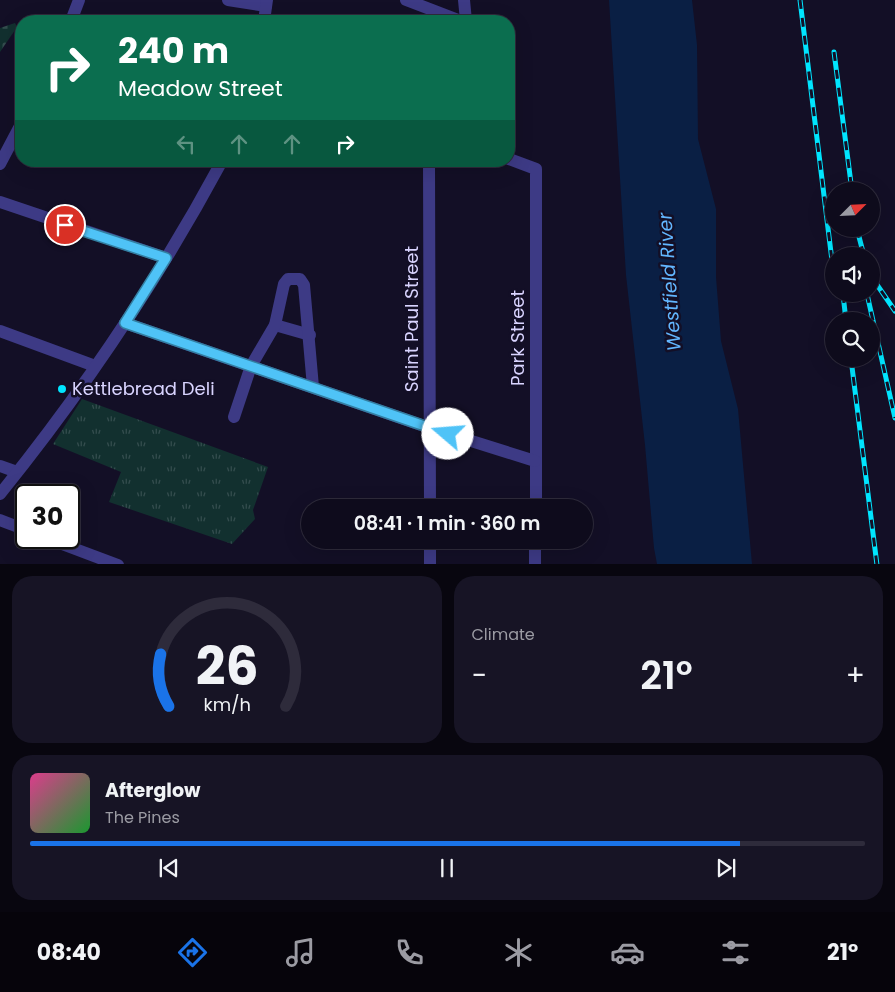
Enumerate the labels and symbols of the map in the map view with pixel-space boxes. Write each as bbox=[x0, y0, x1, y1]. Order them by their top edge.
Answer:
north arrow bbox=[825, 182, 880, 238]
pin bbox=[44, 204, 86, 246]
water label: Westfield River bbox=[651, 211, 688, 352]
street label: Saint Paul Street bbox=[399, 246, 424, 392]
street label: Park Street bbox=[505, 290, 530, 386]
place label: Kettlebread Deli bbox=[72, 376, 215, 401]
marker: Kettlebread Deli bbox=[56, 383, 68, 395]
position arrow bbox=[421, 407, 473, 459]
speed limit sign: 30 bbox=[15, 484, 80, 549]

